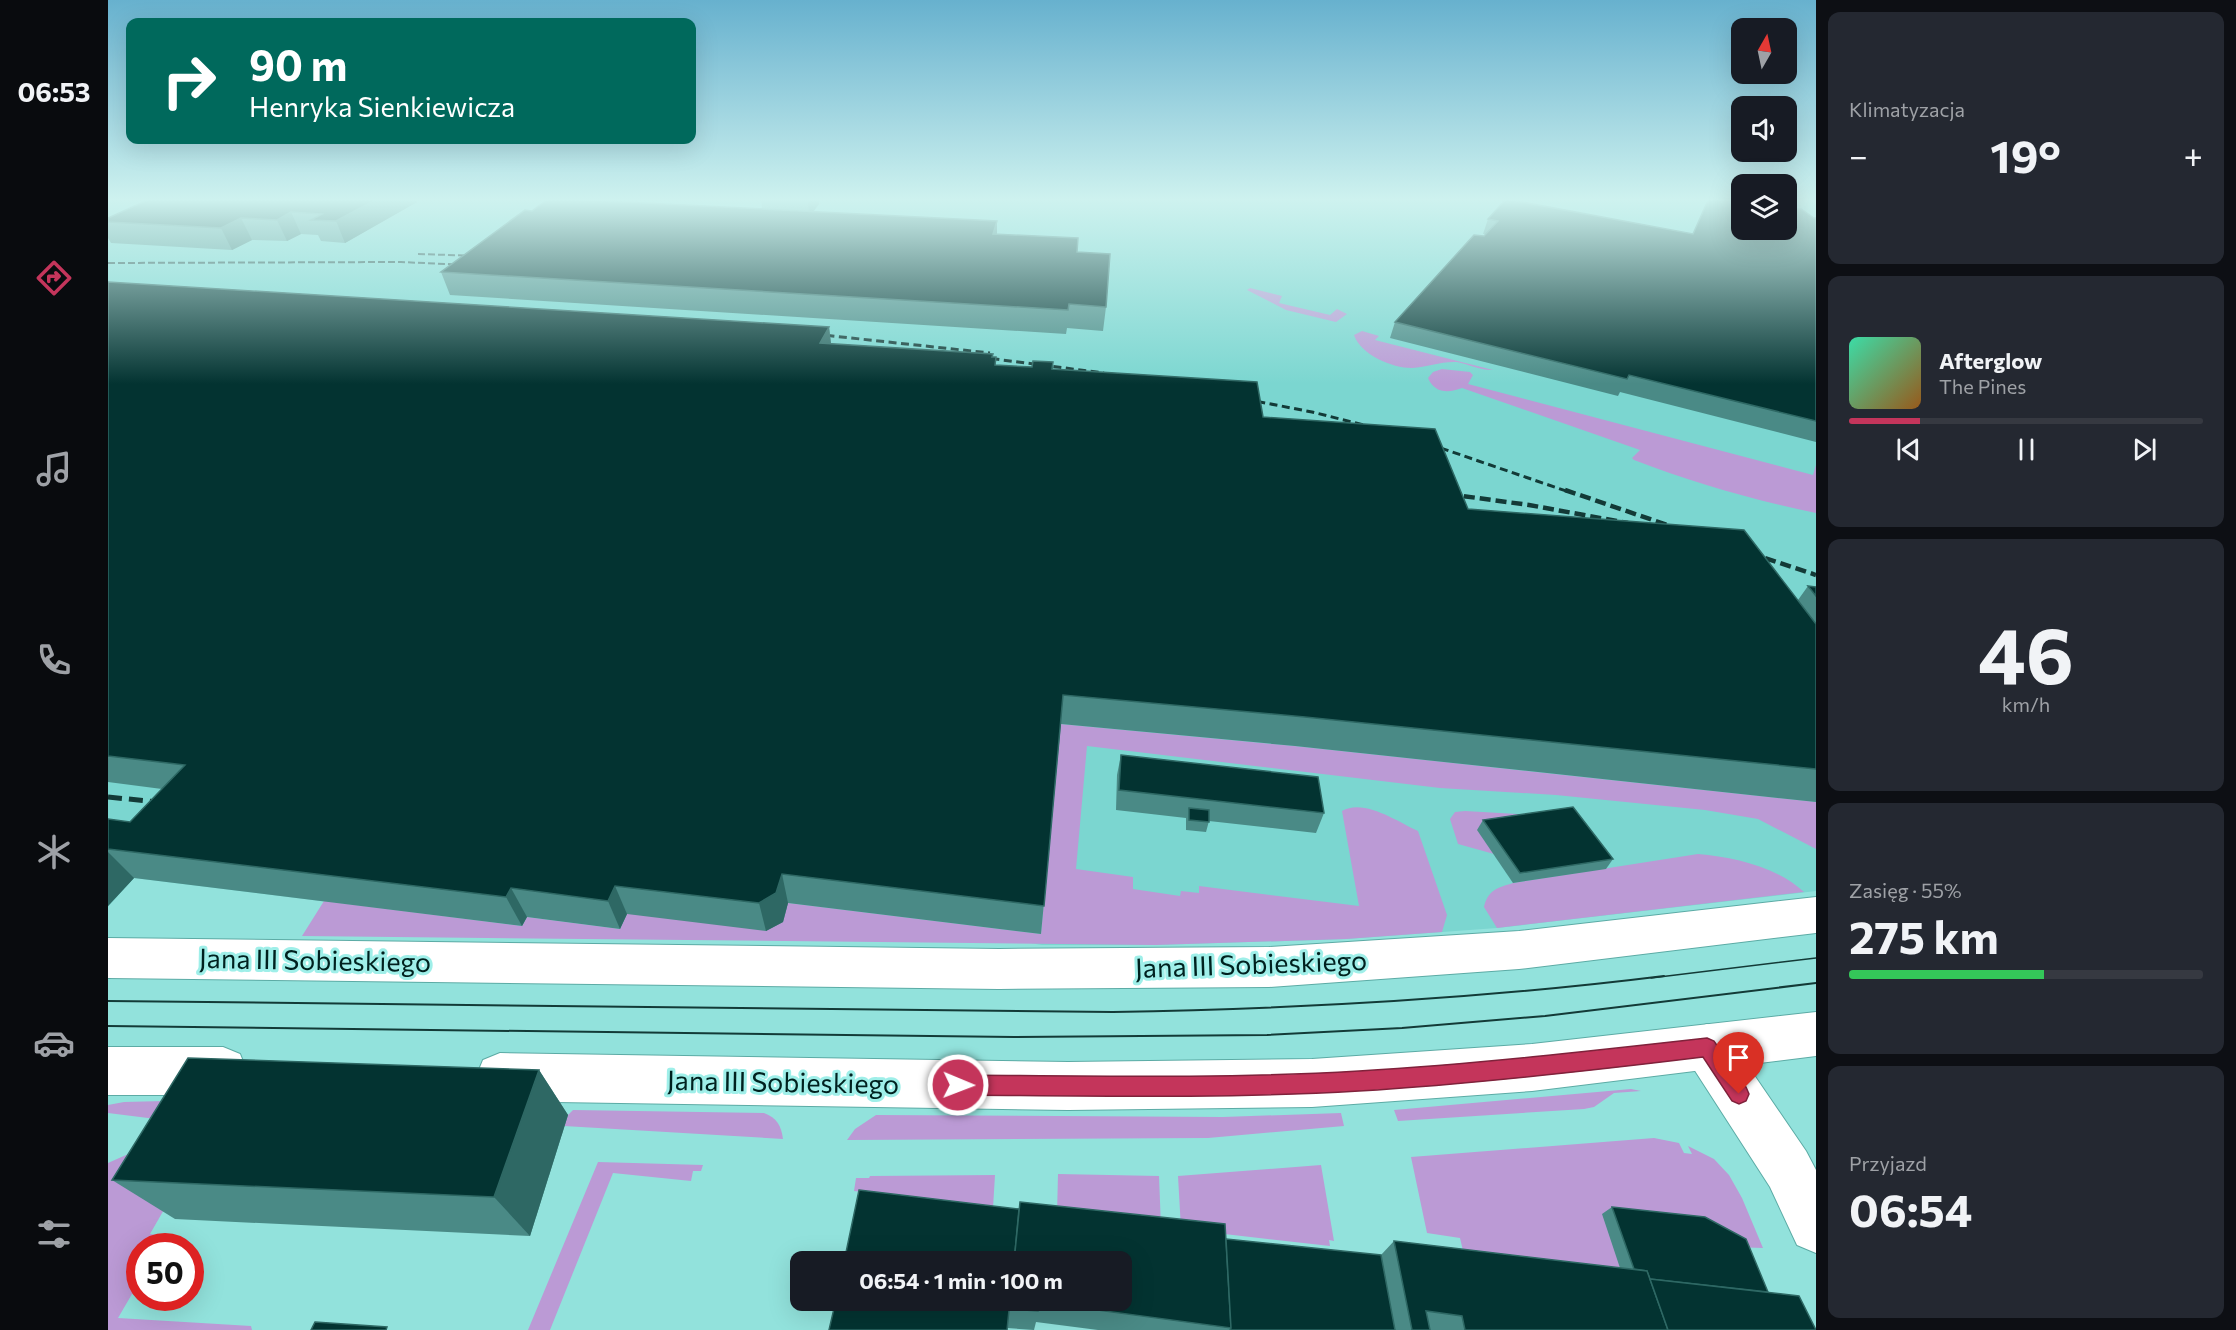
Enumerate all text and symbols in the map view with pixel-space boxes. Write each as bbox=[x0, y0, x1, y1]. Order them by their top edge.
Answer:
north arrow bbox=[1731, 18, 1797, 84]
map controls bbox=[1731, 18, 1797, 240]
text: 90 m bbox=[249, 38, 348, 90]
icon: right bbox=[150, 42, 228, 120]
text: 06:53 bbox=[17, 75, 91, 108]
text: Henryka Sienkiewicza bbox=[249, 90, 515, 123]
button: sound bbox=[1731, 96, 1797, 162]
text: Klimatyzacja bbox=[1849, 97, 1965, 121]
text: 19° bbox=[1990, 127, 2061, 182]
text: − bbox=[1849, 134, 1868, 175]
text: + bbox=[2184, 134, 2203, 175]
button: layers bbox=[1731, 174, 1797, 240]
icon: directions bbox=[33, 257, 75, 299]
text: Afterglow bbox=[1939, 347, 2042, 374]
text: The Pines bbox=[1939, 374, 2026, 398]
icon: previous bbox=[1892, 433, 1925, 466]
icon: pause bbox=[2010, 433, 2043, 466]
icon: next bbox=[2128, 433, 2161, 466]
icon: music bbox=[33, 448, 75, 490]
text: 46 bbox=[1978, 605, 2074, 700]
icon: phone bbox=[33, 639, 75, 681]
text: km/h bbox=[2002, 692, 2050, 716]
icon: climate bbox=[33, 831, 75, 873]
text: Zasięg · 55% bbox=[1849, 878, 1962, 902]
text: 275 km bbox=[1849, 908, 1999, 963]
street label: Jana III Sobieskiego bbox=[199, 941, 431, 978]
street label: Jana III Sobieskiego bbox=[1134, 943, 1368, 984]
icon: car bbox=[33, 1022, 75, 1064]
pin bbox=[1713, 1032, 1764, 1094]
icon: arrive bbox=[1722, 1041, 1755, 1074]
position arrow bbox=[926, 1053, 990, 1117]
street label: Jana III Sobieskiego bbox=[667, 1063, 899, 1100]
text: Przyjazd bbox=[1849, 1151, 1927, 1175]
text: 06:54 bbox=[1849, 1181, 1972, 1236]
icon: filters bbox=[33, 1213, 75, 1255]
speed limit sign: 50 bbox=[126, 1233, 204, 1311]
text: 06:54 · 1 min · 100 m bbox=[859, 1267, 1063, 1294]

